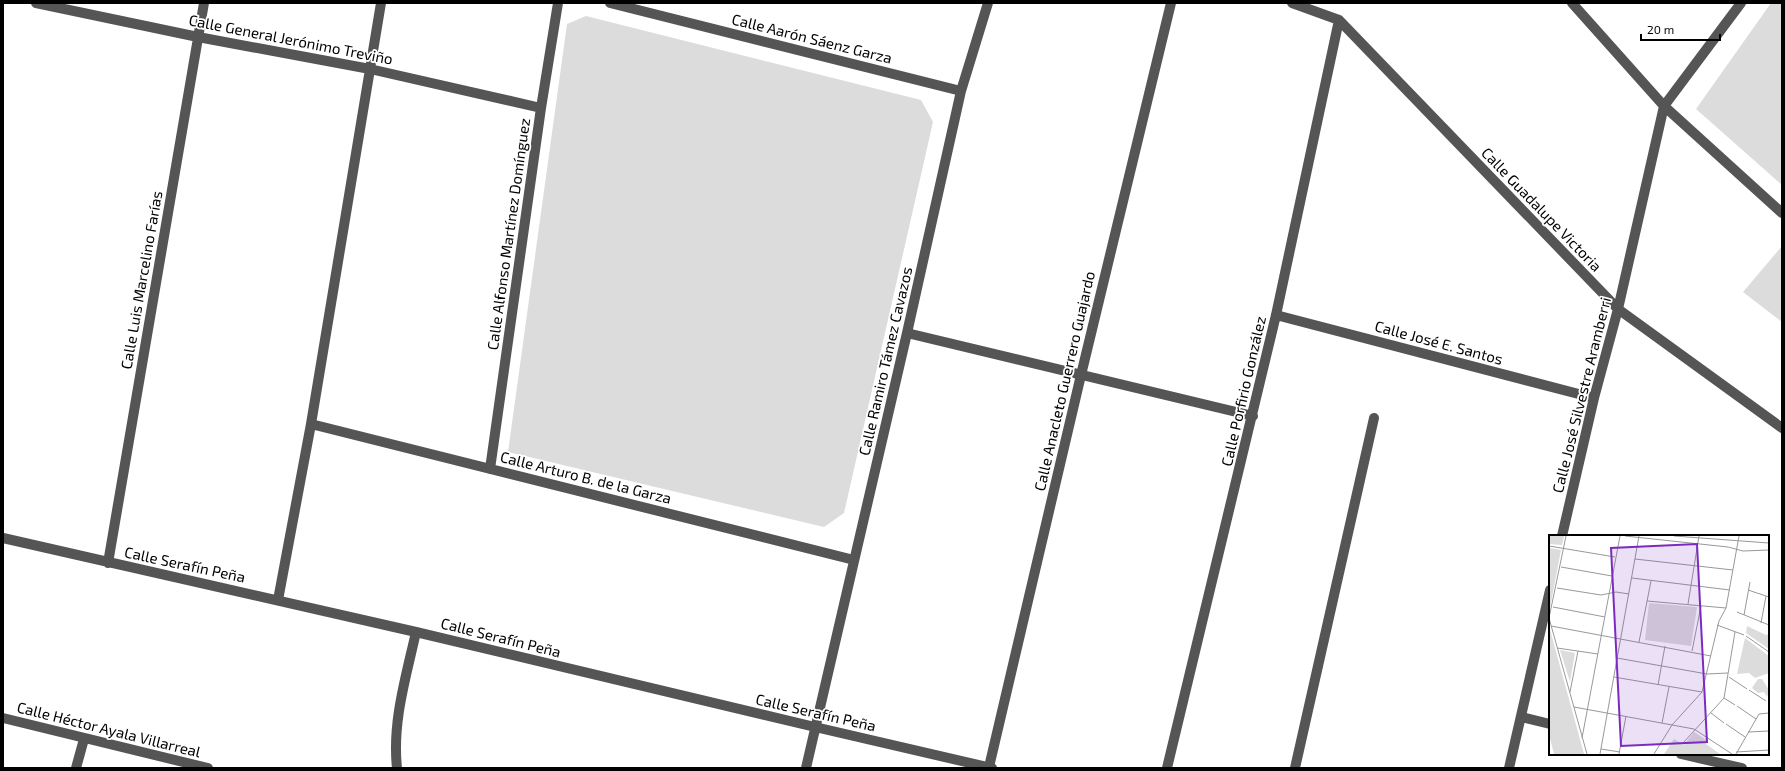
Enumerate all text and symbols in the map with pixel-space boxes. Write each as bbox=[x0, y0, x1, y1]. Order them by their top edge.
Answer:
street label: Calle Aarón Sáenz Garza bbox=[730, 9, 894, 67]
street label: Calle General Jerónimo Treviño bbox=[188, 10, 394, 68]
scale bar bbox=[1641, 16, 1720, 42]
text: 20 m bbox=[1647, 22, 1674, 36]
street label: Calle Alfonso Martínez Domínguez bbox=[483, 117, 533, 351]
street label: Calle Guadalupe Victoria bbox=[1478, 143, 1606, 275]
street label: Calle Luis Marcelino Farías bbox=[116, 189, 166, 371]
street label: Calle Ramiro Támez Cavazos bbox=[855, 265, 915, 457]
street label: Calle Anacleto Guerrero Guajardo bbox=[1030, 269, 1099, 493]
street label: Calle José Silvestre Aramberri bbox=[1548, 295, 1614, 495]
street label: Calle Porfirio González bbox=[1217, 314, 1269, 468]
street label: Calle José E. Santos bbox=[1373, 316, 1505, 368]
street label: Calle Arturo B. de la Garza bbox=[499, 447, 673, 507]
inset map bbox=[1549, 535, 1769, 755]
street label: Calle Serafín Peña bbox=[123, 542, 247, 586]
street label: Calle Serafín Peña bbox=[439, 613, 563, 661]
street label: Calle Serafín Peña bbox=[754, 689, 878, 735]
street label: Calle Héctor Ayala Villarreal bbox=[15, 697, 203, 761]

